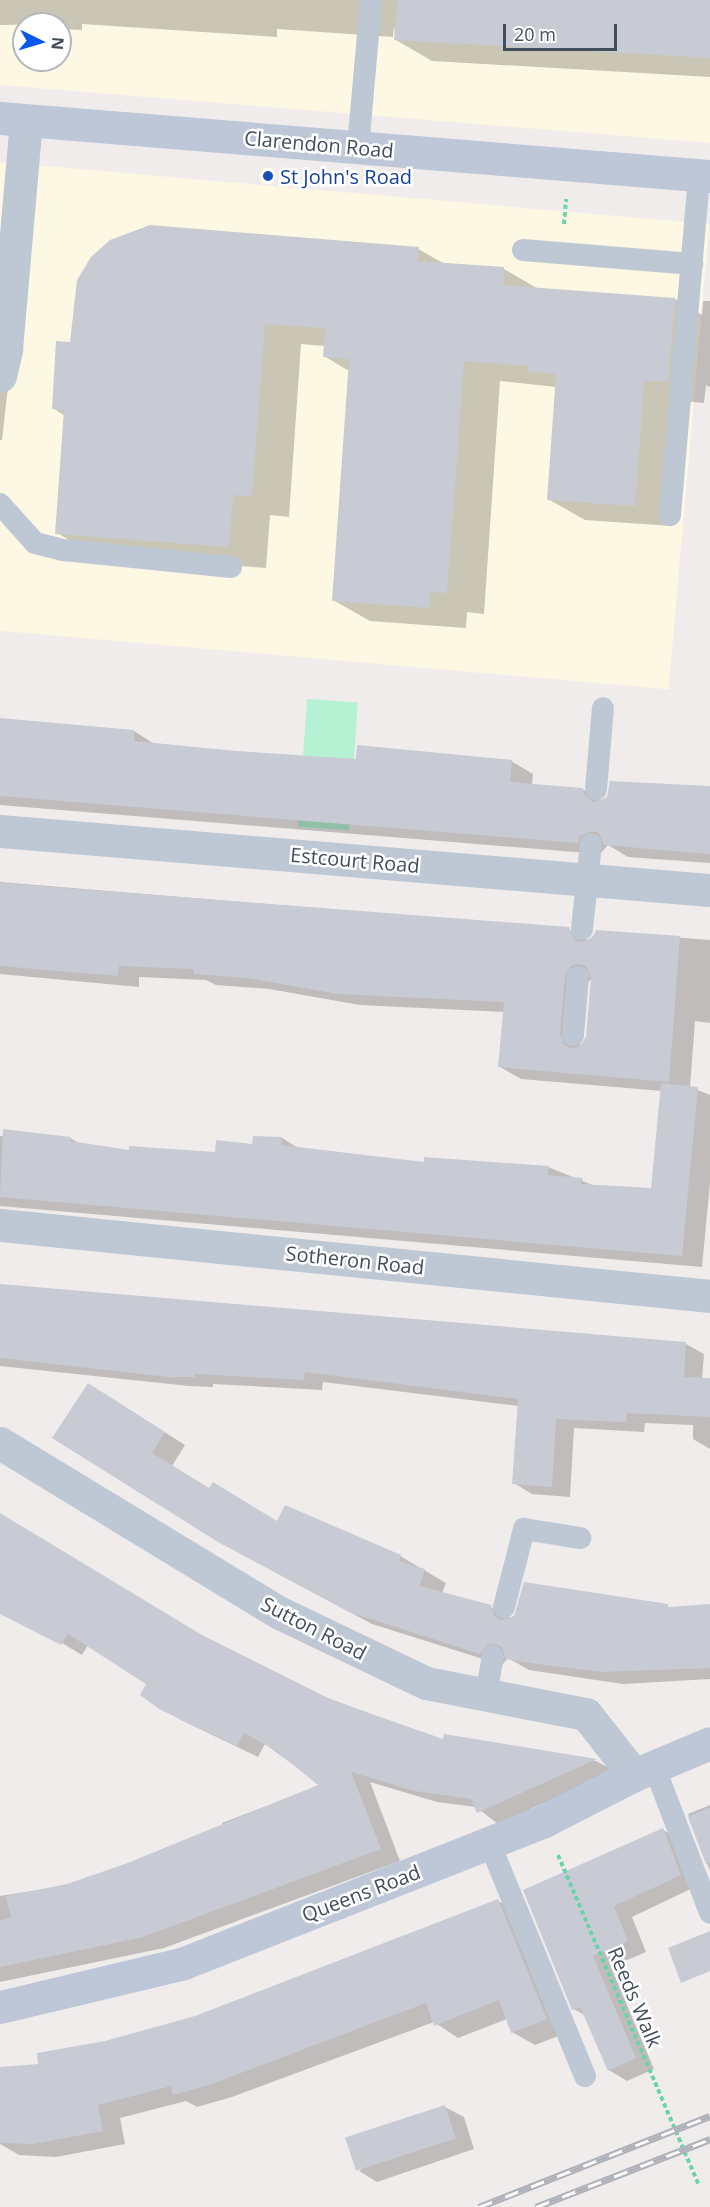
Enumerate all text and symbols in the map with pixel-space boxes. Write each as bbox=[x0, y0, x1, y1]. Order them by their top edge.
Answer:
north arrow bbox=[12, 12, 72, 72]
scale bar bbox=[506, 12, 620, 50]
text: 20 m bbox=[514, 22, 556, 46]
text: N bbox=[46, 36, 69, 51]
street label: Clarendon Road bbox=[243, 126, 395, 162]
place label: St John's Road bbox=[280, 164, 412, 188]
marker: St John's Road bbox=[261, 169, 275, 183]
street label: Estcourt Road bbox=[289, 842, 421, 878]
street label: Sotheron Road bbox=[285, 1241, 425, 1279]
street label: Sutton Road bbox=[257, 1591, 371, 1665]
street label: Queens Road bbox=[298, 1859, 424, 1927]
street label: Reeds Walk bbox=[603, 1943, 667, 2051]

